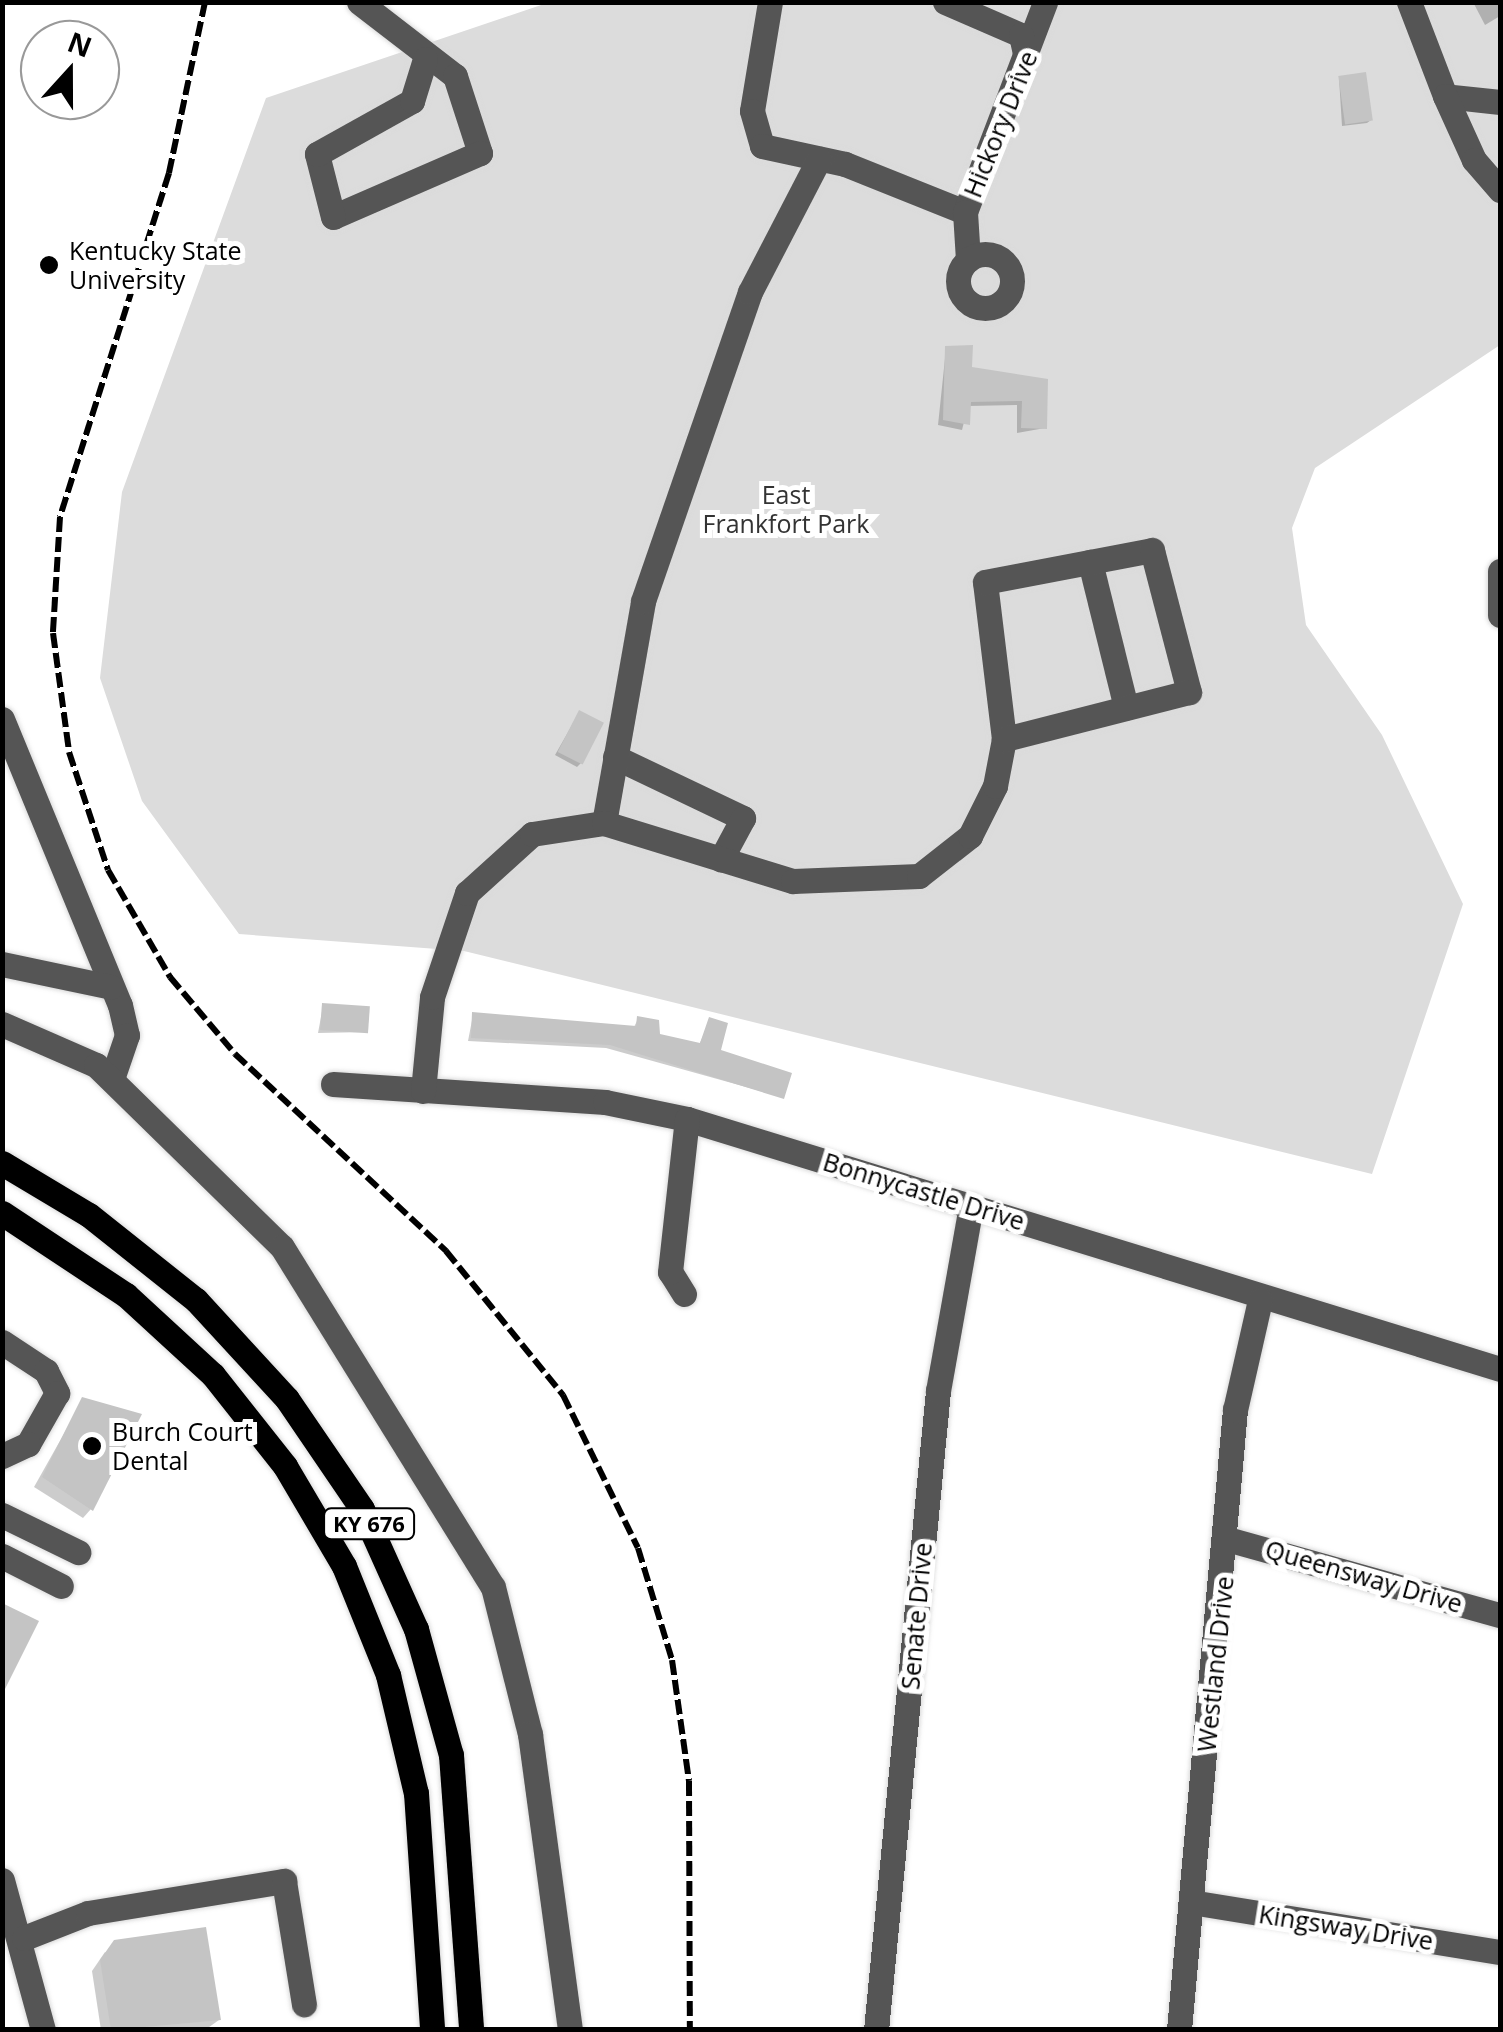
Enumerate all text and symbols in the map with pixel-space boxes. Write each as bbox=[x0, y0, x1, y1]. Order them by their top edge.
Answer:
north arrow bbox=[20, 20, 120, 120]
text: N bbox=[63, 22, 97, 66]
street label: Hickory Drive bbox=[957, 46, 1043, 202]
place label: Kentucky State University bbox=[69, 236, 242, 295]
marker: Kentucky State University bbox=[38, 254, 60, 276]
park label: East Frankfort Park bbox=[703, 480, 869, 539]
street label: Bonnycastle Drive bbox=[820, 1146, 1028, 1236]
place label: Burch Court Dental bbox=[112, 1417, 253, 1476]
marker: Burch Court Dental bbox=[81, 1435, 103, 1457]
road number: KY 676 bbox=[322, 1507, 416, 1541]
street label: Queensway Drive bbox=[1262, 1534, 1466, 1618]
street label: Senate Drive bbox=[895, 1541, 937, 1691]
street label: Westland Drive bbox=[1191, 1575, 1239, 1753]
street label: Kingsway Drive bbox=[1257, 1898, 1435, 1956]

